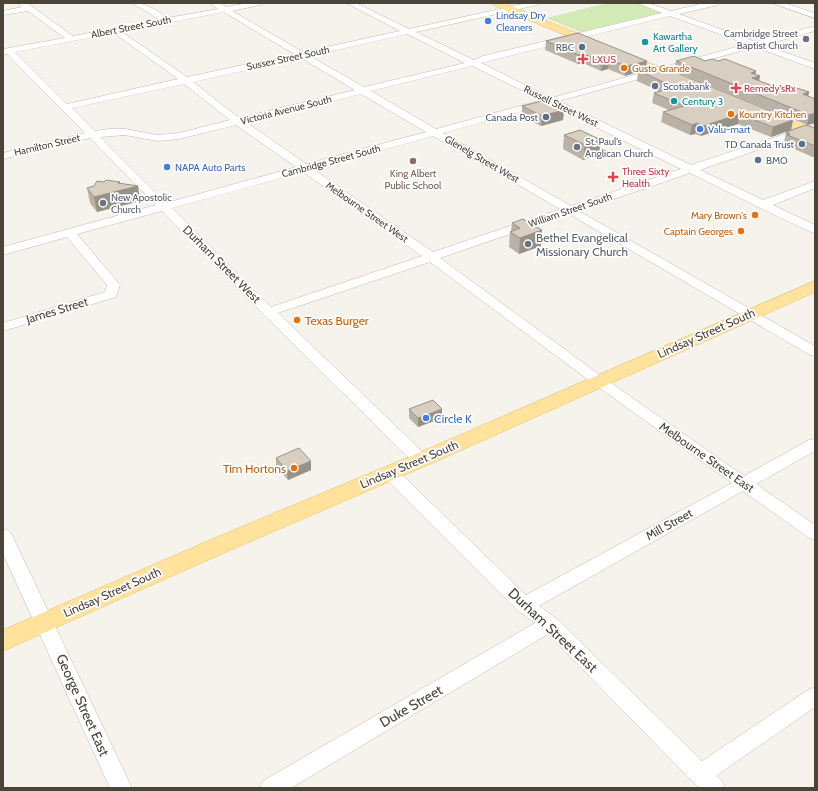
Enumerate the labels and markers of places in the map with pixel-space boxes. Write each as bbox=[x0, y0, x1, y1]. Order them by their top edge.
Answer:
place label: Lindsay Dry Cleaners bbox=[496, 9, 546, 34]
marker: Lindsay Dry Cleaners bbox=[483, 16, 493, 26]
place label: Cambridge Street Baptist Church bbox=[724, 27, 799, 52]
place label: Kawartha Art Gallery bbox=[653, 30, 697, 55]
marker: Cambridge Street Baptist Church bbox=[801, 34, 811, 44]
marker: Kawartha Art Gallery bbox=[640, 37, 650, 47]
place label: RBC bbox=[556, 41, 574, 54]
marker: RBC bbox=[577, 42, 587, 52]
marker: LXUS bbox=[577, 53, 589, 65]
place label: LXUS bbox=[592, 53, 616, 66]
place label: Gusto Grande bbox=[632, 62, 690, 75]
marker: Gusto Grande bbox=[619, 63, 629, 73]
place label: Scotiabank bbox=[663, 80, 710, 93]
marker: Scotiabank bbox=[650, 81, 660, 91]
place label: Remedy'sRx bbox=[744, 82, 796, 95]
marker: Remedy'sRx bbox=[731, 83, 741, 93]
place label: Century 3 bbox=[682, 95, 723, 108]
marker: Century 3 bbox=[669, 96, 679, 106]
place label: Kountry Kitchen bbox=[739, 108, 807, 121]
marker: Kountry Kitchen bbox=[726, 109, 736, 119]
place label: Canada Post bbox=[485, 111, 539, 124]
marker: Canada Post bbox=[541, 112, 551, 122]
place label: Valu-mart bbox=[708, 123, 751, 136]
marker: Valu-mart bbox=[695, 124, 705, 134]
place label: St. Paul’s Anglican Church bbox=[585, 135, 653, 160]
place label: TD Canada Trust bbox=[725, 138, 795, 151]
marker: TD Canada Trust bbox=[797, 139, 807, 149]
marker: St. Paul’s Anglican Church bbox=[572, 142, 582, 152]
place label: BMO bbox=[766, 154, 788, 167]
marker: BMO bbox=[753, 155, 763, 165]
marker: King Albert Public School bbox=[408, 156, 418, 166]
place label: NAPA Auto Parts bbox=[175, 161, 245, 174]
marker: NAPA Auto Parts bbox=[162, 162, 172, 172]
place label: Three Sixty Health bbox=[622, 165, 669, 190]
place label: King Albert Public School bbox=[385, 167, 442, 192]
marker: Three Sixty Health bbox=[607, 171, 619, 183]
place label: New Apostolic Church bbox=[111, 191, 172, 216]
marker: New Apostolic Church bbox=[98, 198, 108, 208]
place label: Mary Brown's bbox=[691, 209, 747, 222]
marker: Mary Brown's bbox=[750, 210, 760, 220]
place label: Captain Georges bbox=[664, 225, 733, 238]
marker: Captain Georges bbox=[736, 226, 746, 236]
place label: Bethel Evangelical Missionary Church bbox=[536, 230, 628, 259]
marker: Bethel Evangelical Missionary Church bbox=[523, 239, 533, 249]
place label: Texas Burger bbox=[305, 313, 369, 328]
marker: Texas Burger bbox=[292, 315, 302, 325]
place label: Circle K bbox=[434, 411, 472, 426]
marker: Circle K bbox=[421, 413, 431, 423]
place label: Tim Hortons bbox=[223, 461, 286, 476]
marker: Tim Hortons bbox=[289, 463, 299, 473]

